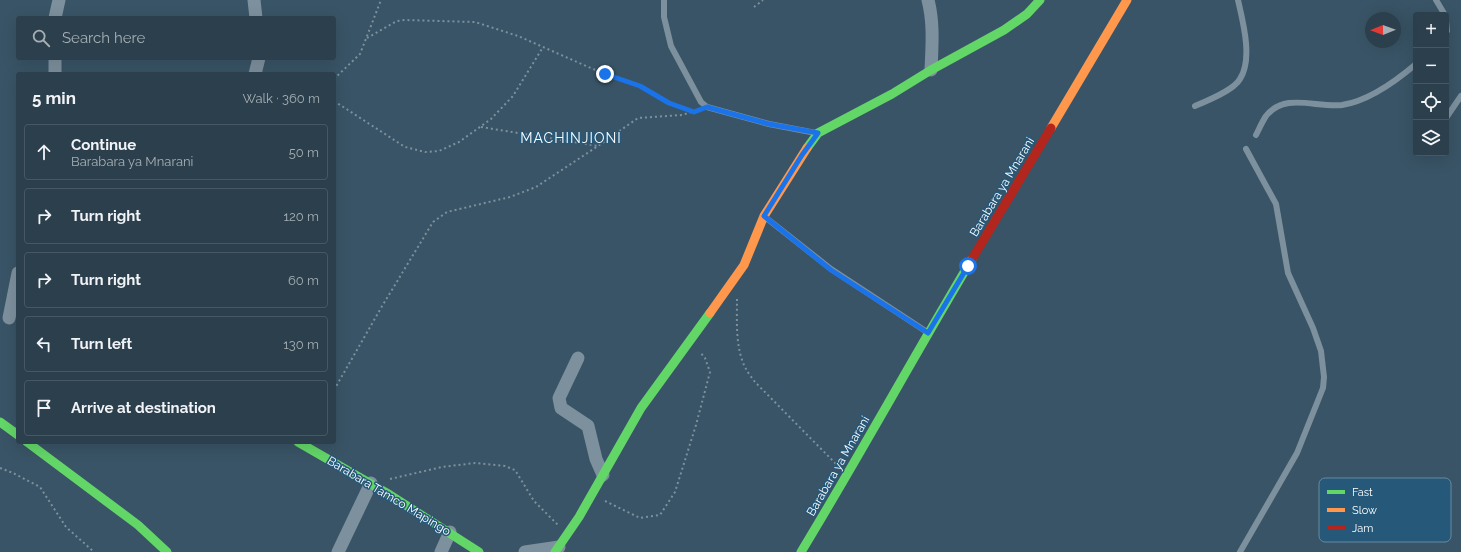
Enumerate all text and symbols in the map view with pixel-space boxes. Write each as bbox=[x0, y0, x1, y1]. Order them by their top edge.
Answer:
north arrow bbox=[1365, 12, 1401, 48]
map controls bbox=[1413, 12, 1449, 156]
button: + bbox=[1413, 12, 1449, 48]
search box bbox=[16, 16, 336, 60]
icon: search bbox=[30, 27, 52, 49]
text: Search here bbox=[62, 29, 145, 47]
button: − bbox=[1413, 48, 1449, 84]
route end bbox=[596, 65, 614, 83]
button: locate bbox=[1413, 84, 1449, 120]
text: 5 min bbox=[32, 88, 76, 108]
text: Walk · 360 m bbox=[242, 91, 320, 106]
button: layers bbox=[1413, 120, 1449, 156]
district label: MACHINJIONI bbox=[520, 130, 622, 146]
street label: Barabara ya Mnarani bbox=[967, 135, 1037, 239]
text: Continue bbox=[71, 136, 136, 154]
icon: ahead bbox=[33, 141, 55, 163]
text: 50 m bbox=[289, 145, 319, 160]
text: Barabara ya Mnarani bbox=[71, 154, 193, 169]
icon: right bbox=[33, 205, 55, 227]
text: Turn right bbox=[71, 207, 141, 225]
text: 120 m bbox=[283, 209, 319, 224]
route start bbox=[959, 257, 977, 275]
icon: right bbox=[33, 269, 55, 291]
text: Turn right bbox=[71, 271, 141, 289]
text: 60 m bbox=[288, 273, 319, 288]
icon: left bbox=[33, 333, 55, 355]
text: Turn left bbox=[71, 335, 132, 353]
text: 130 m bbox=[283, 337, 319, 352]
icon: arrive bbox=[33, 397, 55, 419]
text: Arrive at destination bbox=[71, 399, 216, 417]
street label: Barabara ya Mnarani bbox=[804, 414, 872, 518]
street label: Barabara Tamco Mapingo bbox=[325, 454, 453, 538]
legend bbox=[1319, 478, 1451, 542]
text: Fast bbox=[1352, 486, 1373, 499]
text: Slow bbox=[1352, 504, 1377, 517]
text: Jam bbox=[1352, 522, 1373, 535]

